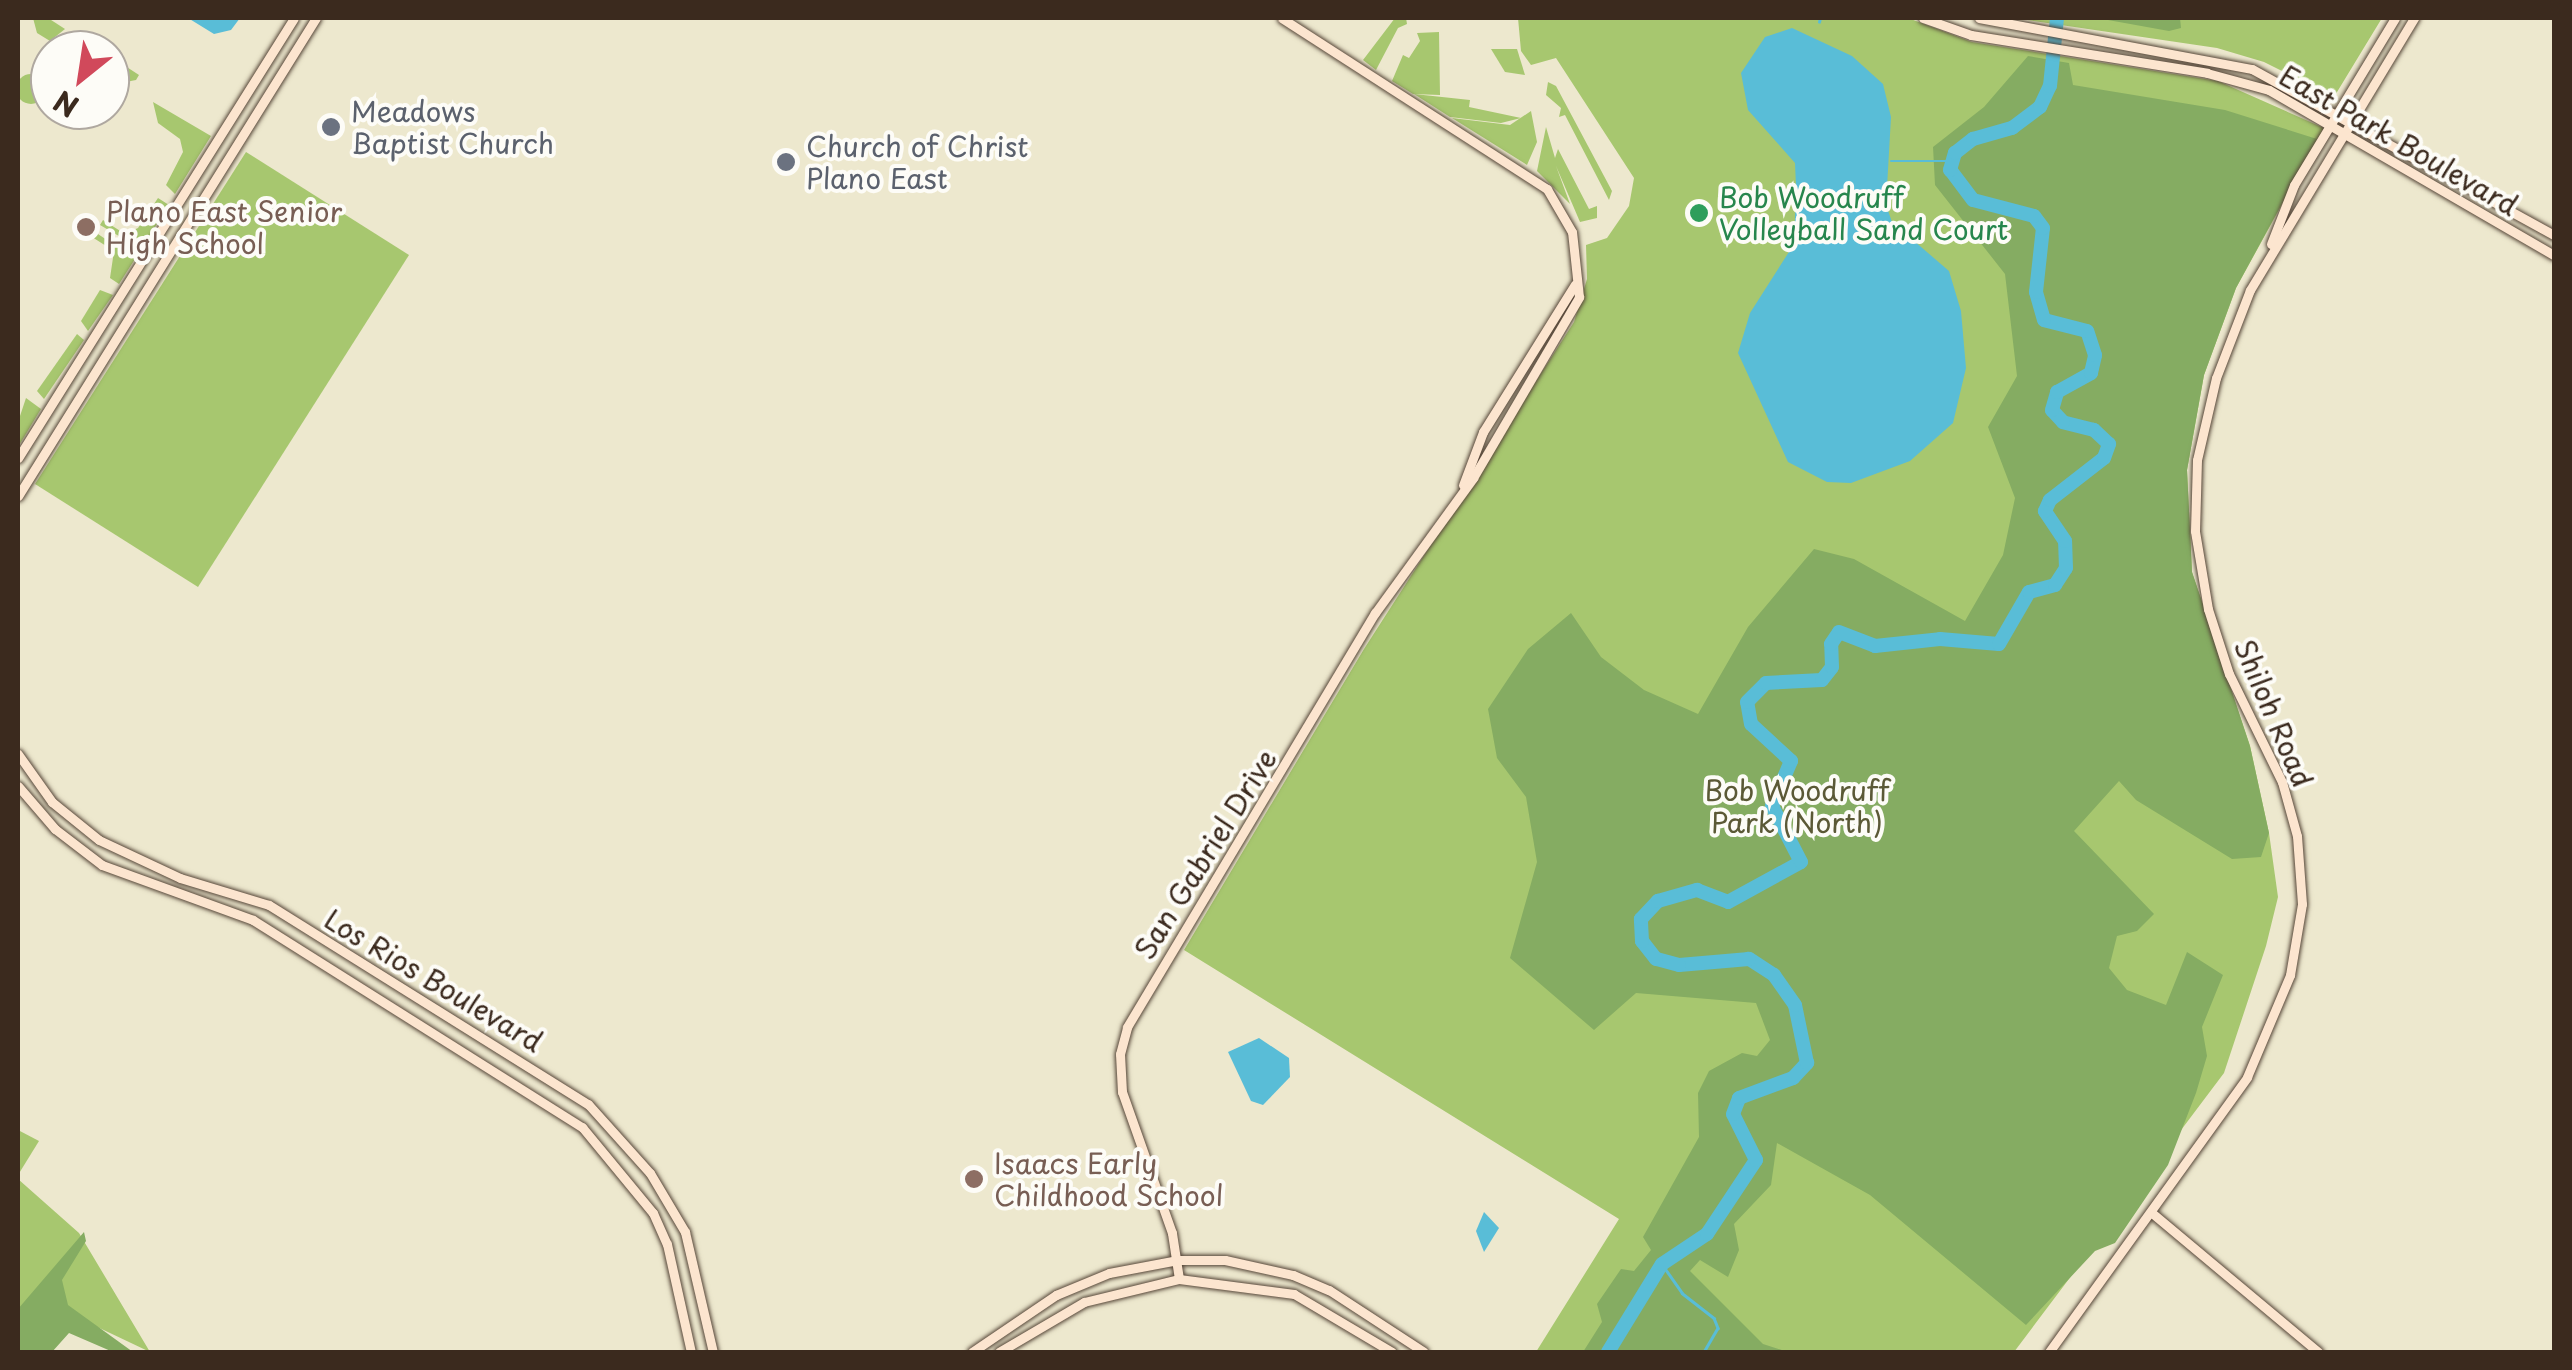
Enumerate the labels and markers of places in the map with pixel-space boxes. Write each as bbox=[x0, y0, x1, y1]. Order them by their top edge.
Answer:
place label: Meadows Baptist Church bbox=[351, 94, 555, 160]
marker: Meadows Baptist Church bbox=[320, 116, 342, 138]
place label: Church of Christ Plano East bbox=[806, 129, 1029, 195]
marker: Church of Christ Plano East bbox=[775, 151, 797, 173]
place label: Bob Woodruff Volleyball Sand Court bbox=[1719, 180, 2011, 246]
place label: Plano East Senior High School bbox=[106, 194, 341, 260]
marker: Bob Woodruff Volleyball Sand Court bbox=[1688, 202, 1710, 224]
marker: Plano East Senior High School bbox=[75, 216, 97, 238]
place label: Isaacs Early Childhood School bbox=[994, 1146, 1224, 1212]
marker: Isaacs Early Childhood School bbox=[963, 1168, 985, 1190]

